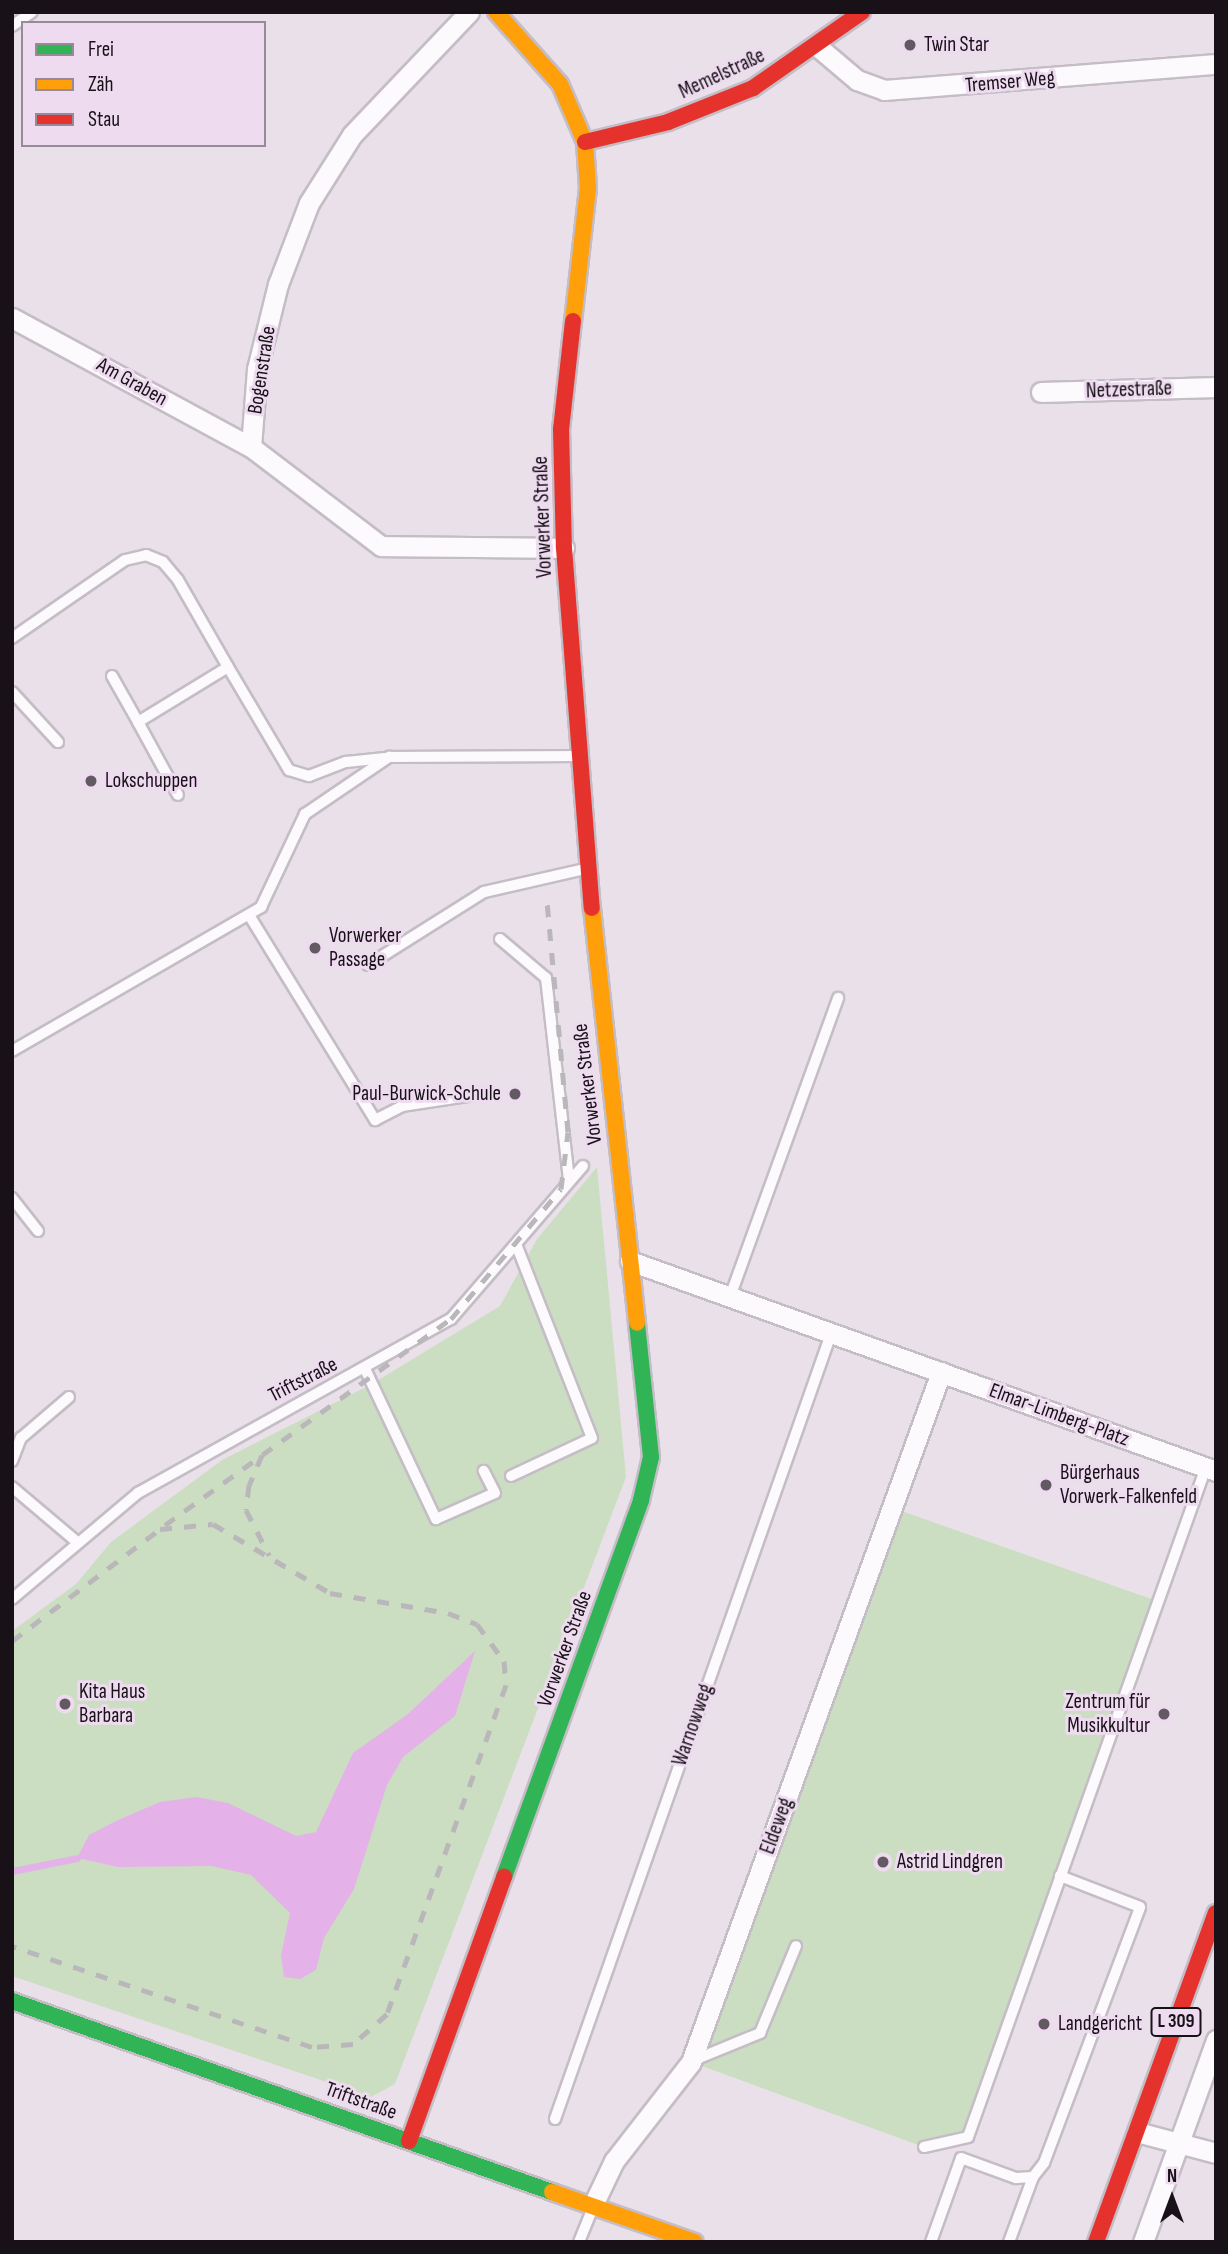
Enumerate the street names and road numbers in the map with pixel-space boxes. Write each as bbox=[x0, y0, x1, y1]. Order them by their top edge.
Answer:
street label: Memelstraße bbox=[675, 43, 769, 105]
street label: Tremser Weg bbox=[964, 66, 1056, 98]
street label: Bogenstraße bbox=[243, 324, 281, 416]
street label: Am Graben bbox=[92, 352, 172, 412]
street label: Netzestraße bbox=[1085, 376, 1173, 404]
street label: Vorwerker Straße bbox=[528, 456, 558, 578]
street label: Vorwerker Straße bbox=[568, 1022, 608, 1146]
street label: Triftstraße bbox=[264, 1352, 342, 1408]
street label: Elmar-Limberg-Platz bbox=[986, 1378, 1132, 1452]
street label: Vorwerker Straße bbox=[532, 1587, 598, 1711]
street label: Warnowweg bbox=[667, 1681, 719, 1769]
street label: Eldeweg bbox=[755, 1794, 799, 1858]
road number: L 309 bbox=[1150, 2006, 1202, 2038]
street label: Triftstraße bbox=[322, 2076, 400, 2126]

